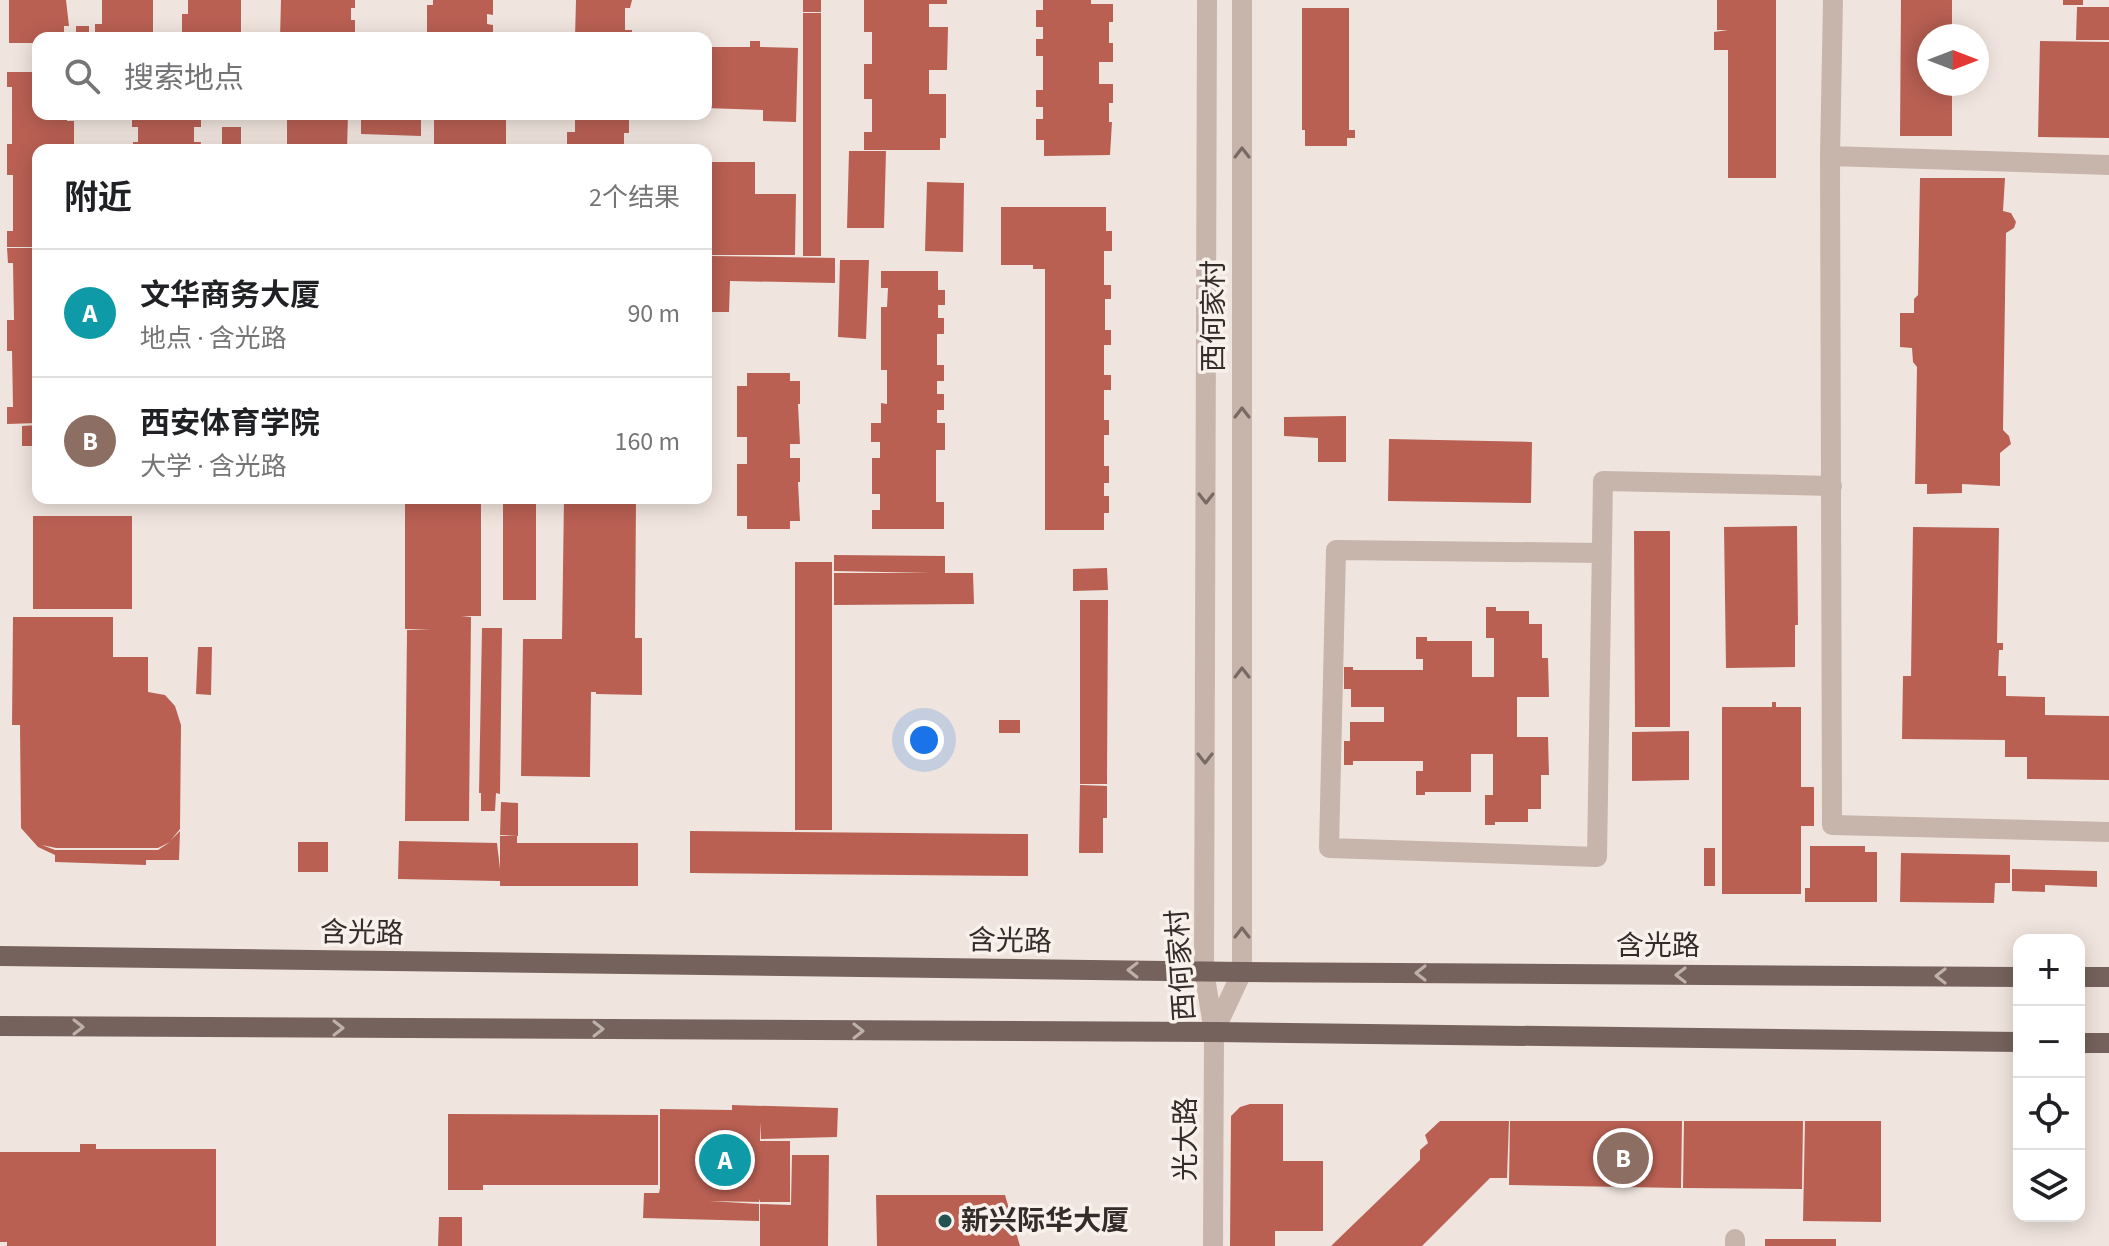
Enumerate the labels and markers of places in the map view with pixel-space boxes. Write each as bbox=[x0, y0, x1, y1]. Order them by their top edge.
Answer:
pin: B bbox=[1597, 1128, 1649, 1188]
pin: A bbox=[699, 1130, 751, 1190]
place label: 新兴际华大厦 bbox=[961, 1201, 1129, 1241]
marker: 新兴际华大厦 bbox=[936, 1212, 954, 1230]

